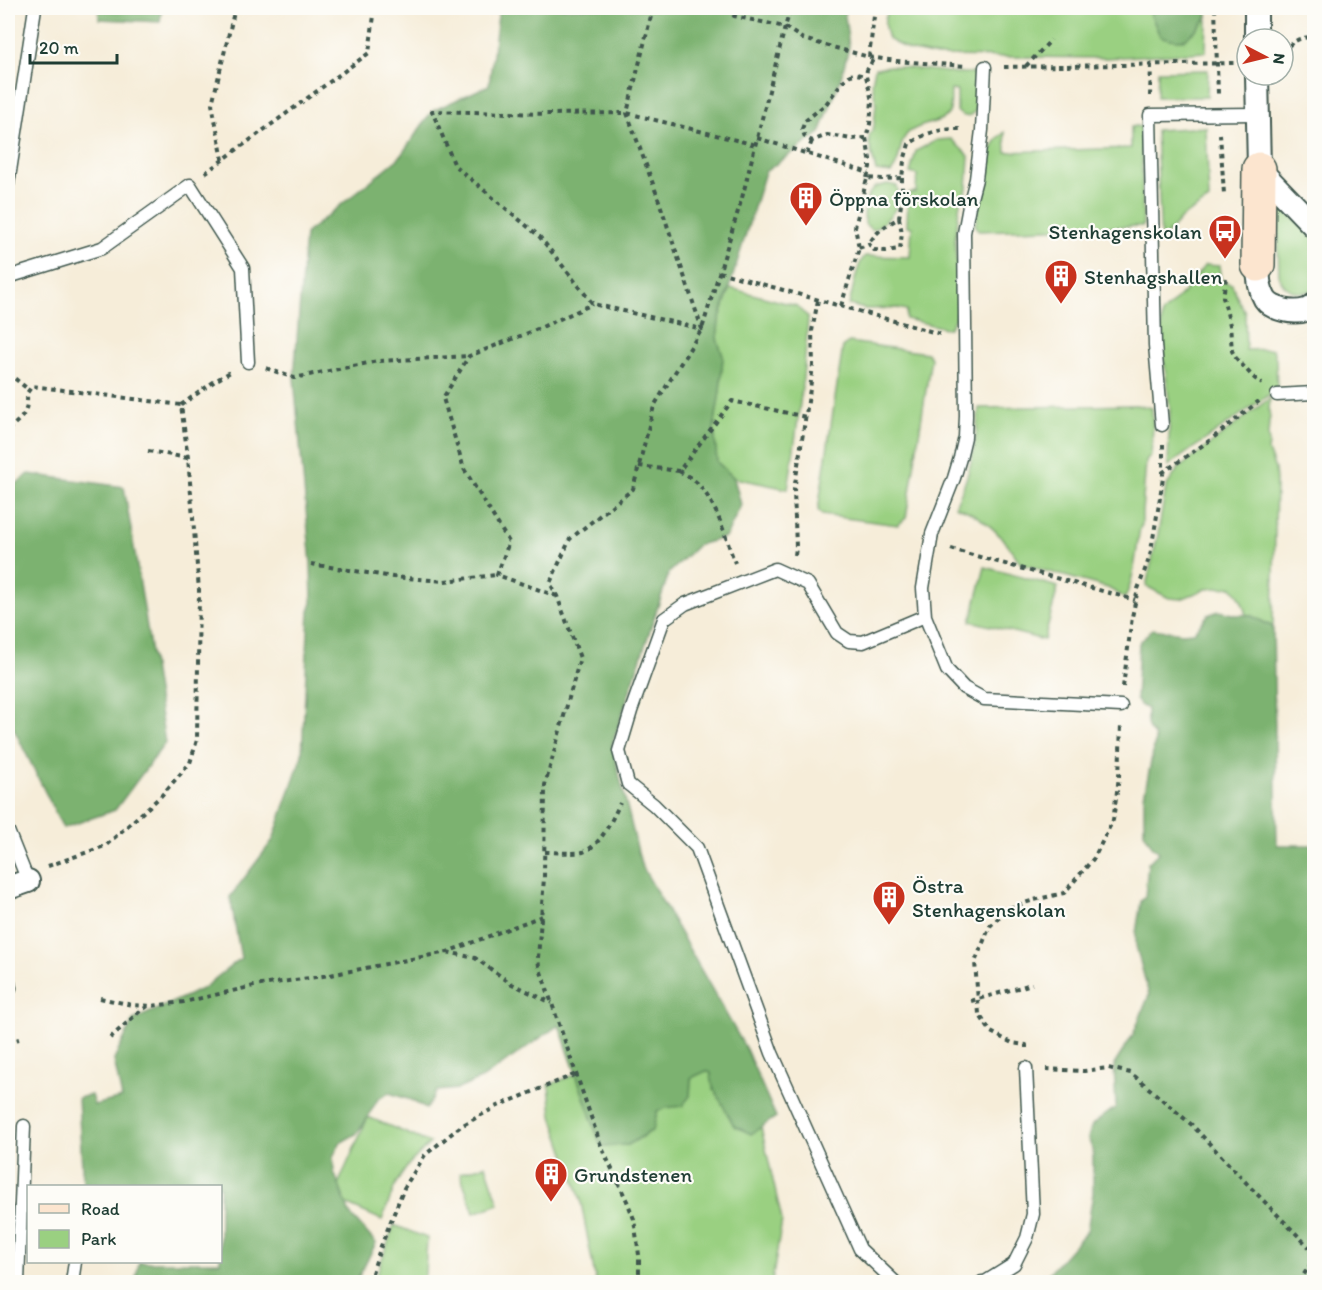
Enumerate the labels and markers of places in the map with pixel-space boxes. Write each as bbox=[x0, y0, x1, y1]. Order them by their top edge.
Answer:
building icon: Öppna förskolan bbox=[788, 180, 824, 227]
place label: Öppna förskolan bbox=[829, 186, 979, 211]
bus stop icon: Stenhagenskolan bbox=[1207, 213, 1243, 260]
place label: Stenhagenskolan bbox=[1048, 219, 1202, 244]
building icon: Stenhagshallen bbox=[1043, 258, 1079, 305]
place label: Stenhagshallen bbox=[1084, 264, 1223, 289]
place label: Östra Stenhagenskolan bbox=[912, 873, 1066, 922]
building icon: Östra Stenhagenskolan bbox=[871, 879, 907, 926]
building icon: Grundstenen bbox=[533, 1156, 569, 1203]
place label: Grundstenen bbox=[574, 1162, 692, 1187]

